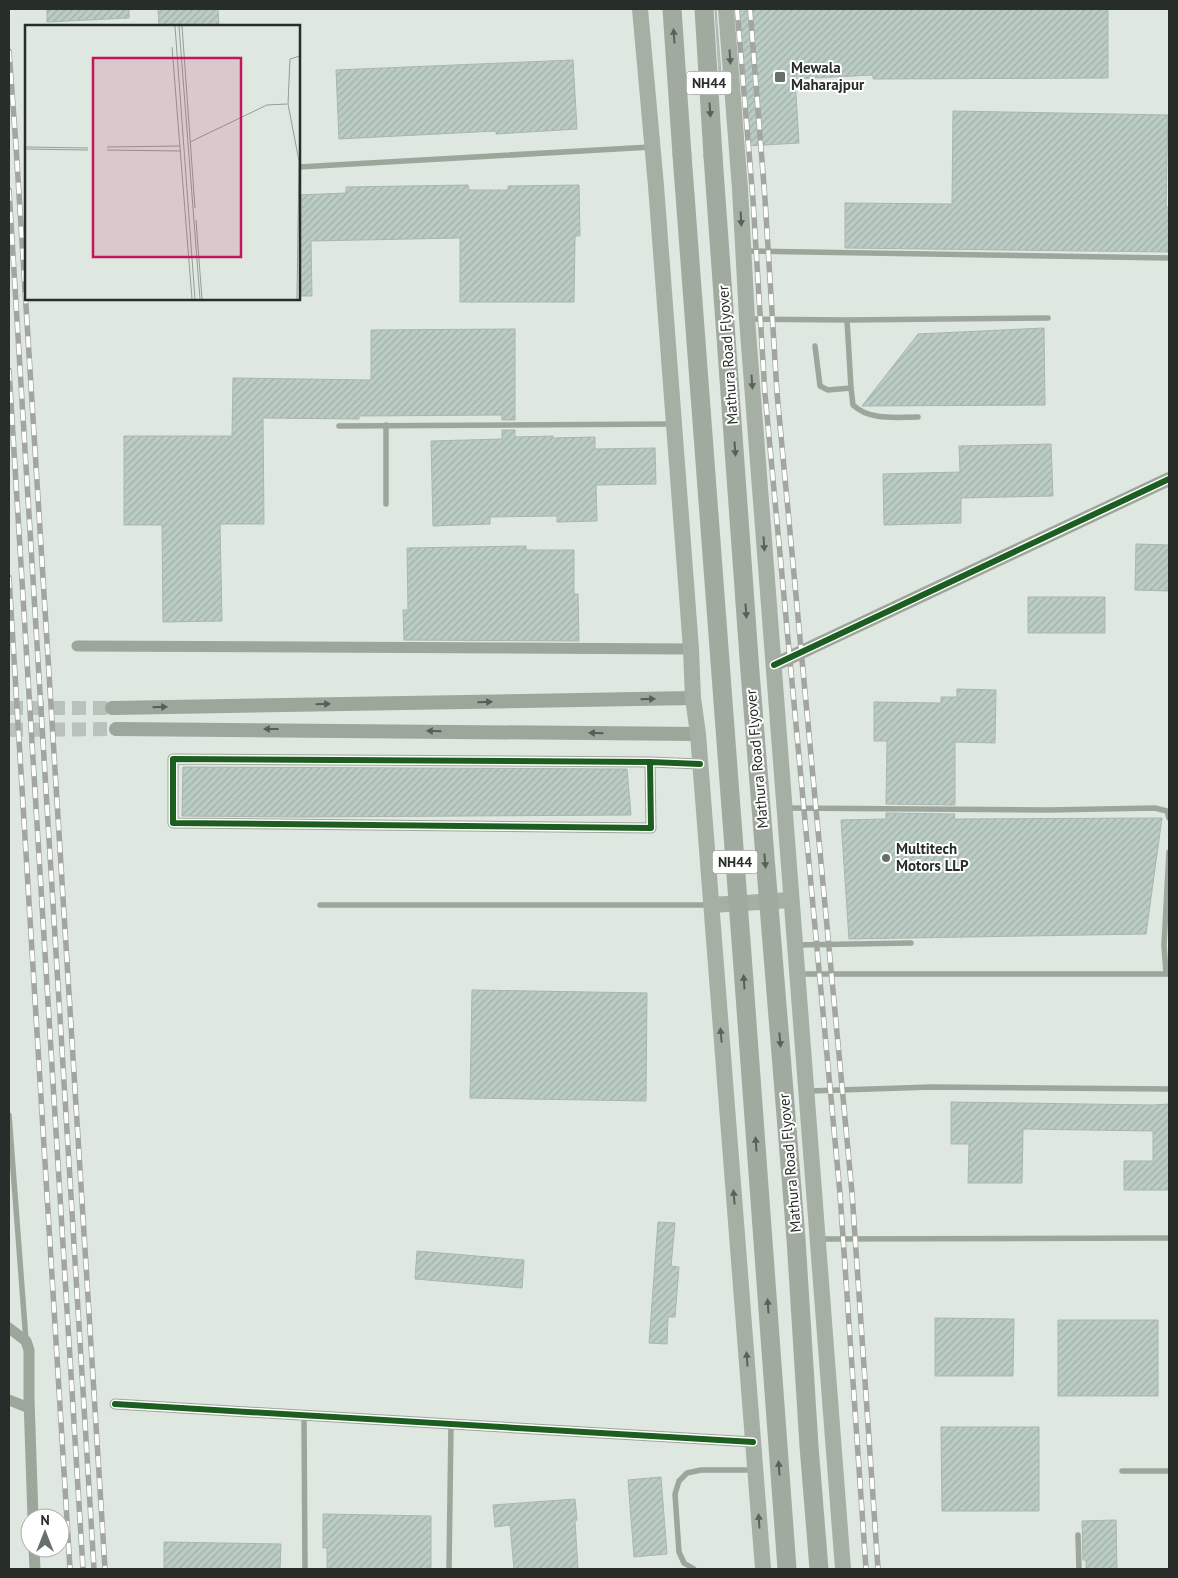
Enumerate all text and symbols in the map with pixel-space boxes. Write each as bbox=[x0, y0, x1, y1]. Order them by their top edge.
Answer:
inset map bbox=[25, 25, 300, 300]
one-way arrow bbox=[669, 28, 677, 44]
one-way arrow bbox=[726, 50, 734, 66]
place label: Mewala Maharajpur bbox=[791, 58, 865, 94]
marker: Mewala Maharajpur bbox=[773, 70, 787, 84]
road number: NH44 bbox=[686, 72, 732, 95]
one-way arrow bbox=[707, 102, 715, 118]
one-way arrow bbox=[738, 212, 746, 228]
street label: Mathura Road Flyover bbox=[713, 285, 742, 425]
one-way arrow bbox=[748, 374, 756, 390]
one-way arrow bbox=[731, 442, 739, 458]
one-way arrow bbox=[761, 536, 769, 552]
one-way arrow bbox=[742, 604, 750, 620]
street label: Mathura Road Flyover bbox=[741, 689, 772, 829]
one-way arrow bbox=[640, 695, 656, 703]
one-way arrow bbox=[478, 697, 494, 705]
one-way arrow bbox=[315, 700, 331, 708]
one-way arrow bbox=[153, 703, 169, 711]
one-way arrow bbox=[263, 725, 279, 733]
one-way arrow bbox=[426, 727, 442, 735]
one-way arrow bbox=[588, 729, 604, 737]
place label: Multitech Motors LLP bbox=[896, 839, 969, 875]
road number: NH44 bbox=[712, 850, 758, 874]
marker: Multitech Motors LLP bbox=[880, 852, 892, 864]
one-way arrow bbox=[761, 853, 769, 869]
one-way arrow bbox=[740, 974, 748, 990]
one-way arrow bbox=[717, 1026, 725, 1042]
one-way arrow bbox=[776, 1032, 784, 1048]
street label: Mathura Road Flyover bbox=[774, 1093, 805, 1233]
one-way arrow bbox=[752, 1136, 760, 1152]
one-way arrow bbox=[730, 1188, 738, 1204]
one-way arrow bbox=[763, 1298, 771, 1314]
one-way arrow bbox=[742, 1350, 750, 1366]
one-way arrow bbox=[775, 1460, 783, 1476]
north arrow bbox=[20, 1508, 70, 1558]
text: N bbox=[40, 1511, 50, 1529]
one-way arrow bbox=[755, 1512, 763, 1528]

